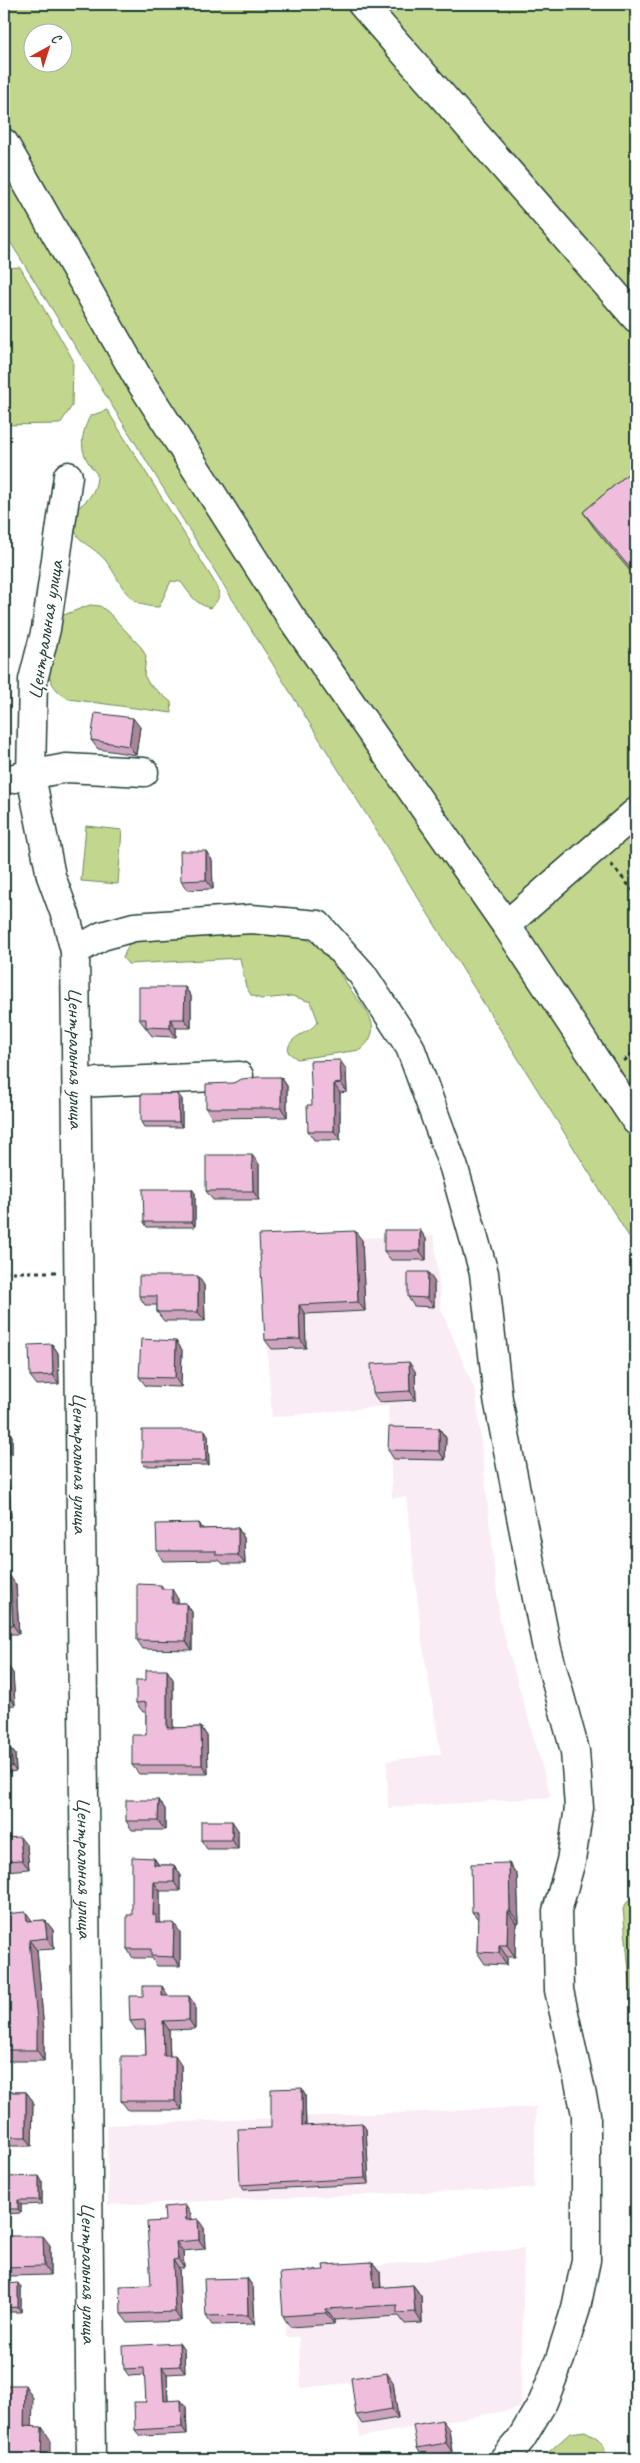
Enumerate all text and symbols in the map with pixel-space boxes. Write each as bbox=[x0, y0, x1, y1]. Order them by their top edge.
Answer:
north arrow bbox=[22, 22, 72, 72]
text: С bbox=[48, 30, 66, 48]
street label: Центральная улица bbox=[21, 557, 69, 702]
street label: Центральная улица bbox=[62, 987, 90, 1130]
street label: Центральная улица bbox=[67, 1392, 94, 1535]
street label: Центральная улица bbox=[71, 1797, 98, 1940]
street label: Центральная улица bbox=[75, 2202, 103, 2345]

